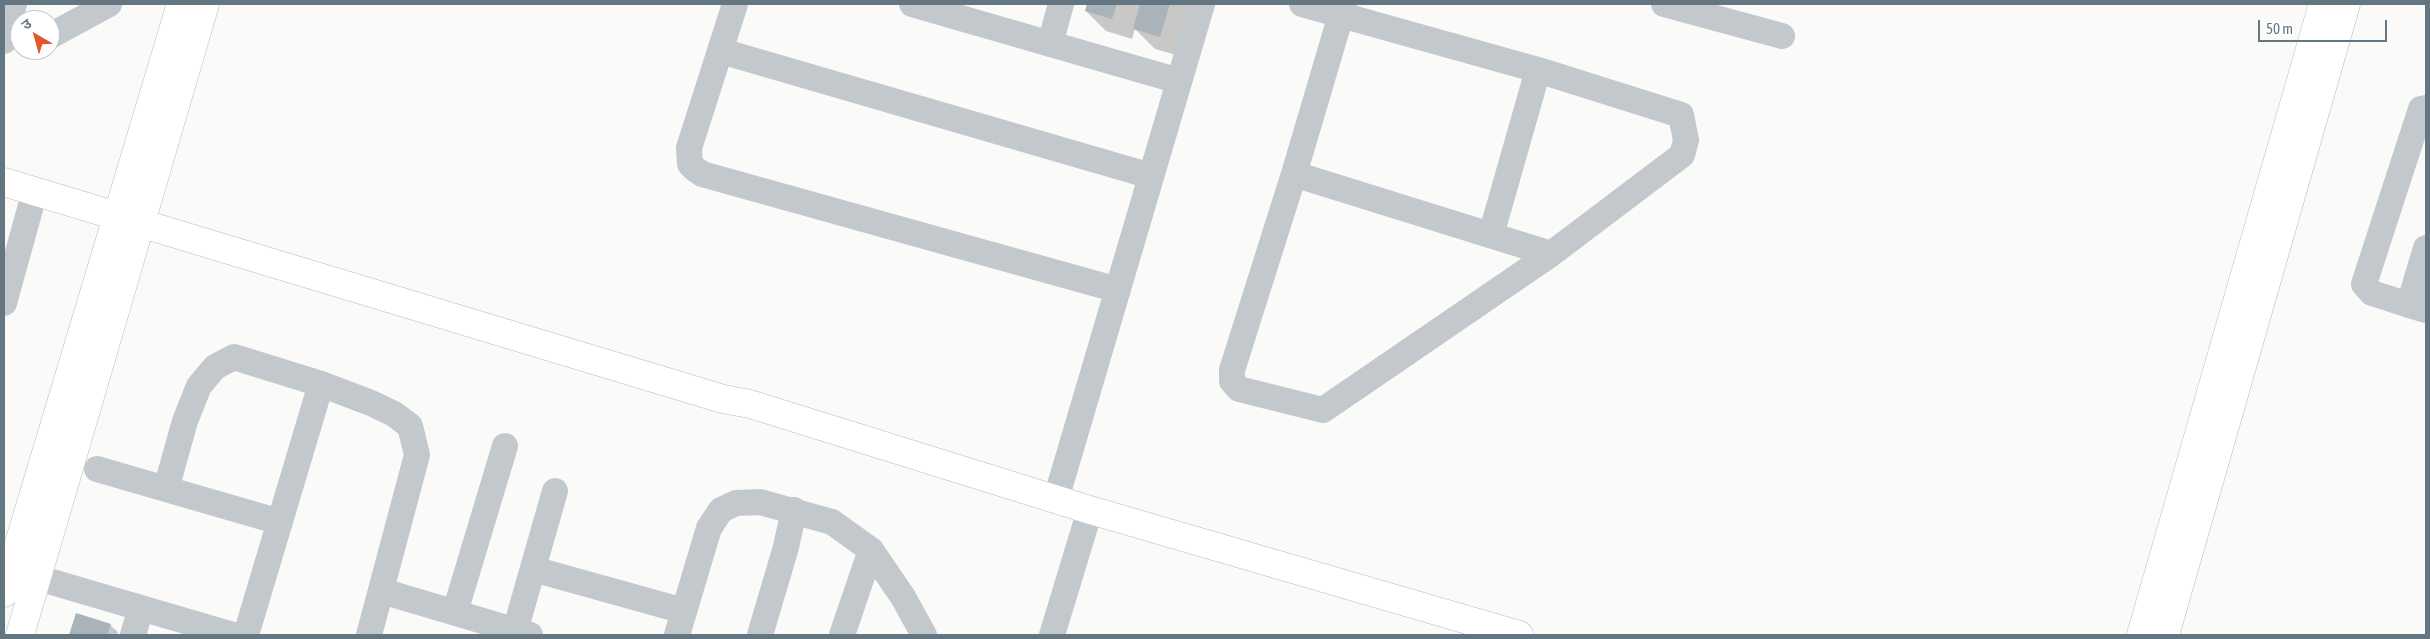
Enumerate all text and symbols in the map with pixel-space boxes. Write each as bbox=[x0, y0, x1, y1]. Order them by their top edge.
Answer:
north arrow bbox=[10, 10, 60, 60]
scale bar bbox=[2260, 10, 2389, 42]
text: उ bbox=[18, 15, 35, 33]
text: 50 m bbox=[2266, 20, 2293, 37]

